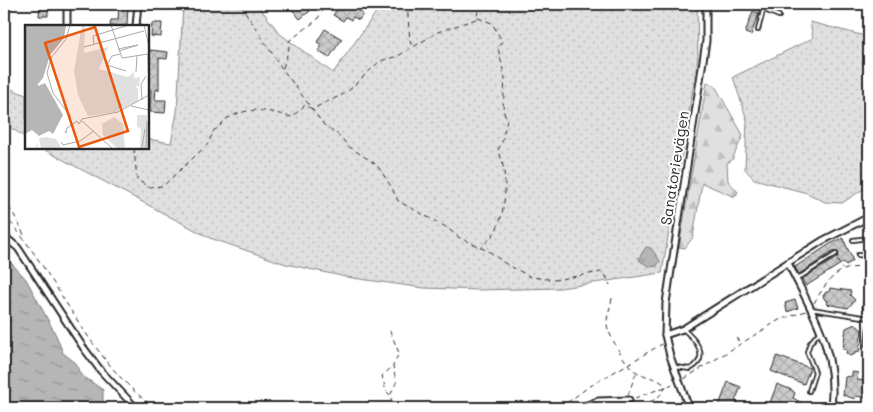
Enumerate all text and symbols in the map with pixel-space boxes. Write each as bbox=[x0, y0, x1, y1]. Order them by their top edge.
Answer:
inset map bbox=[25, 25, 149, 149]
street label: Sanatorievägen bbox=[655, 109, 693, 226]

